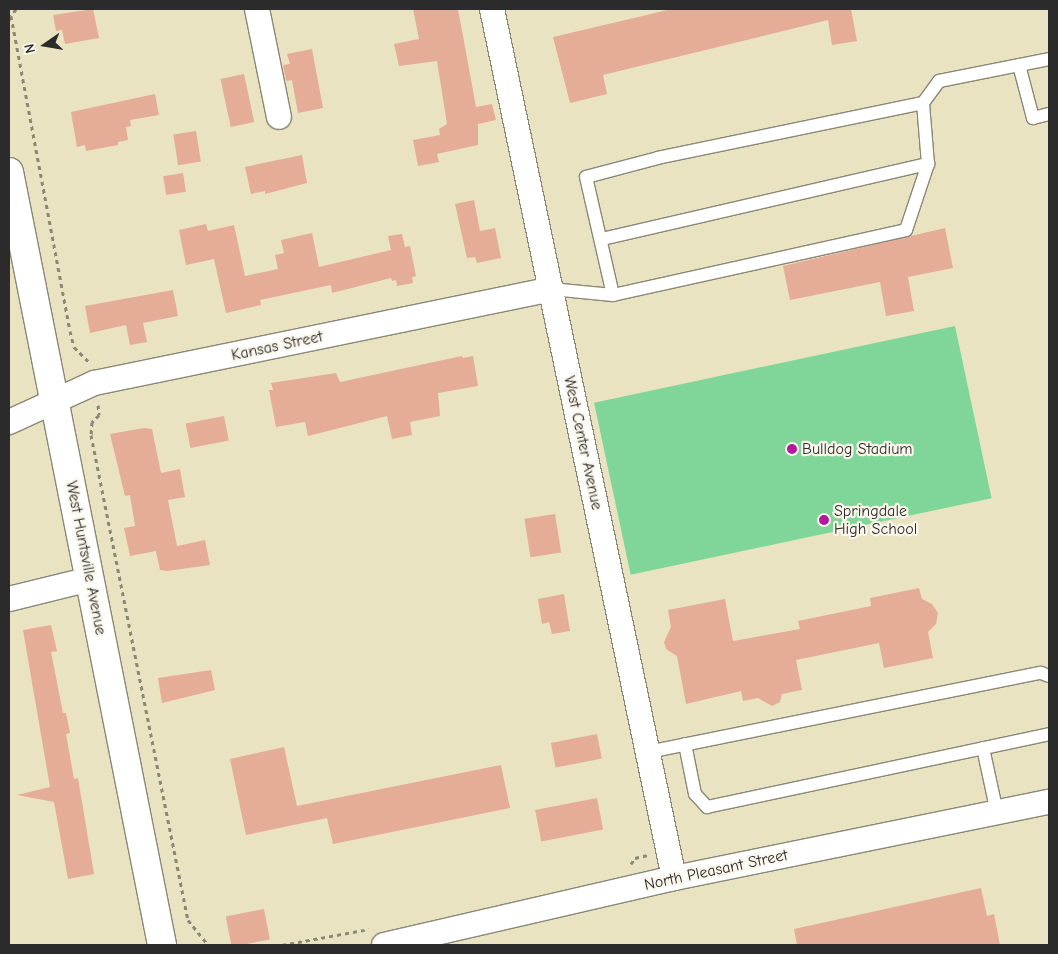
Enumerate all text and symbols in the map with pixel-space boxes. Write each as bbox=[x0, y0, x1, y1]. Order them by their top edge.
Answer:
north arrow bbox=[20, 20, 70, 70]
text: N bbox=[21, 42, 39, 55]
street label: Kansas Street bbox=[230, 327, 324, 365]
street label: West Center Avenue bbox=[559, 374, 607, 512]
place label: Bulldog Stadium bbox=[802, 439, 913, 459]
marker: Bulldog Stadium bbox=[786, 443, 798, 455]
street label: West Huntsville Avenue bbox=[62, 479, 110, 637]
place label: Springdale High School bbox=[834, 501, 917, 539]
marker: Springdale High School bbox=[818, 514, 830, 526]
street label: North Pleasant Street bbox=[642, 845, 790, 895]

